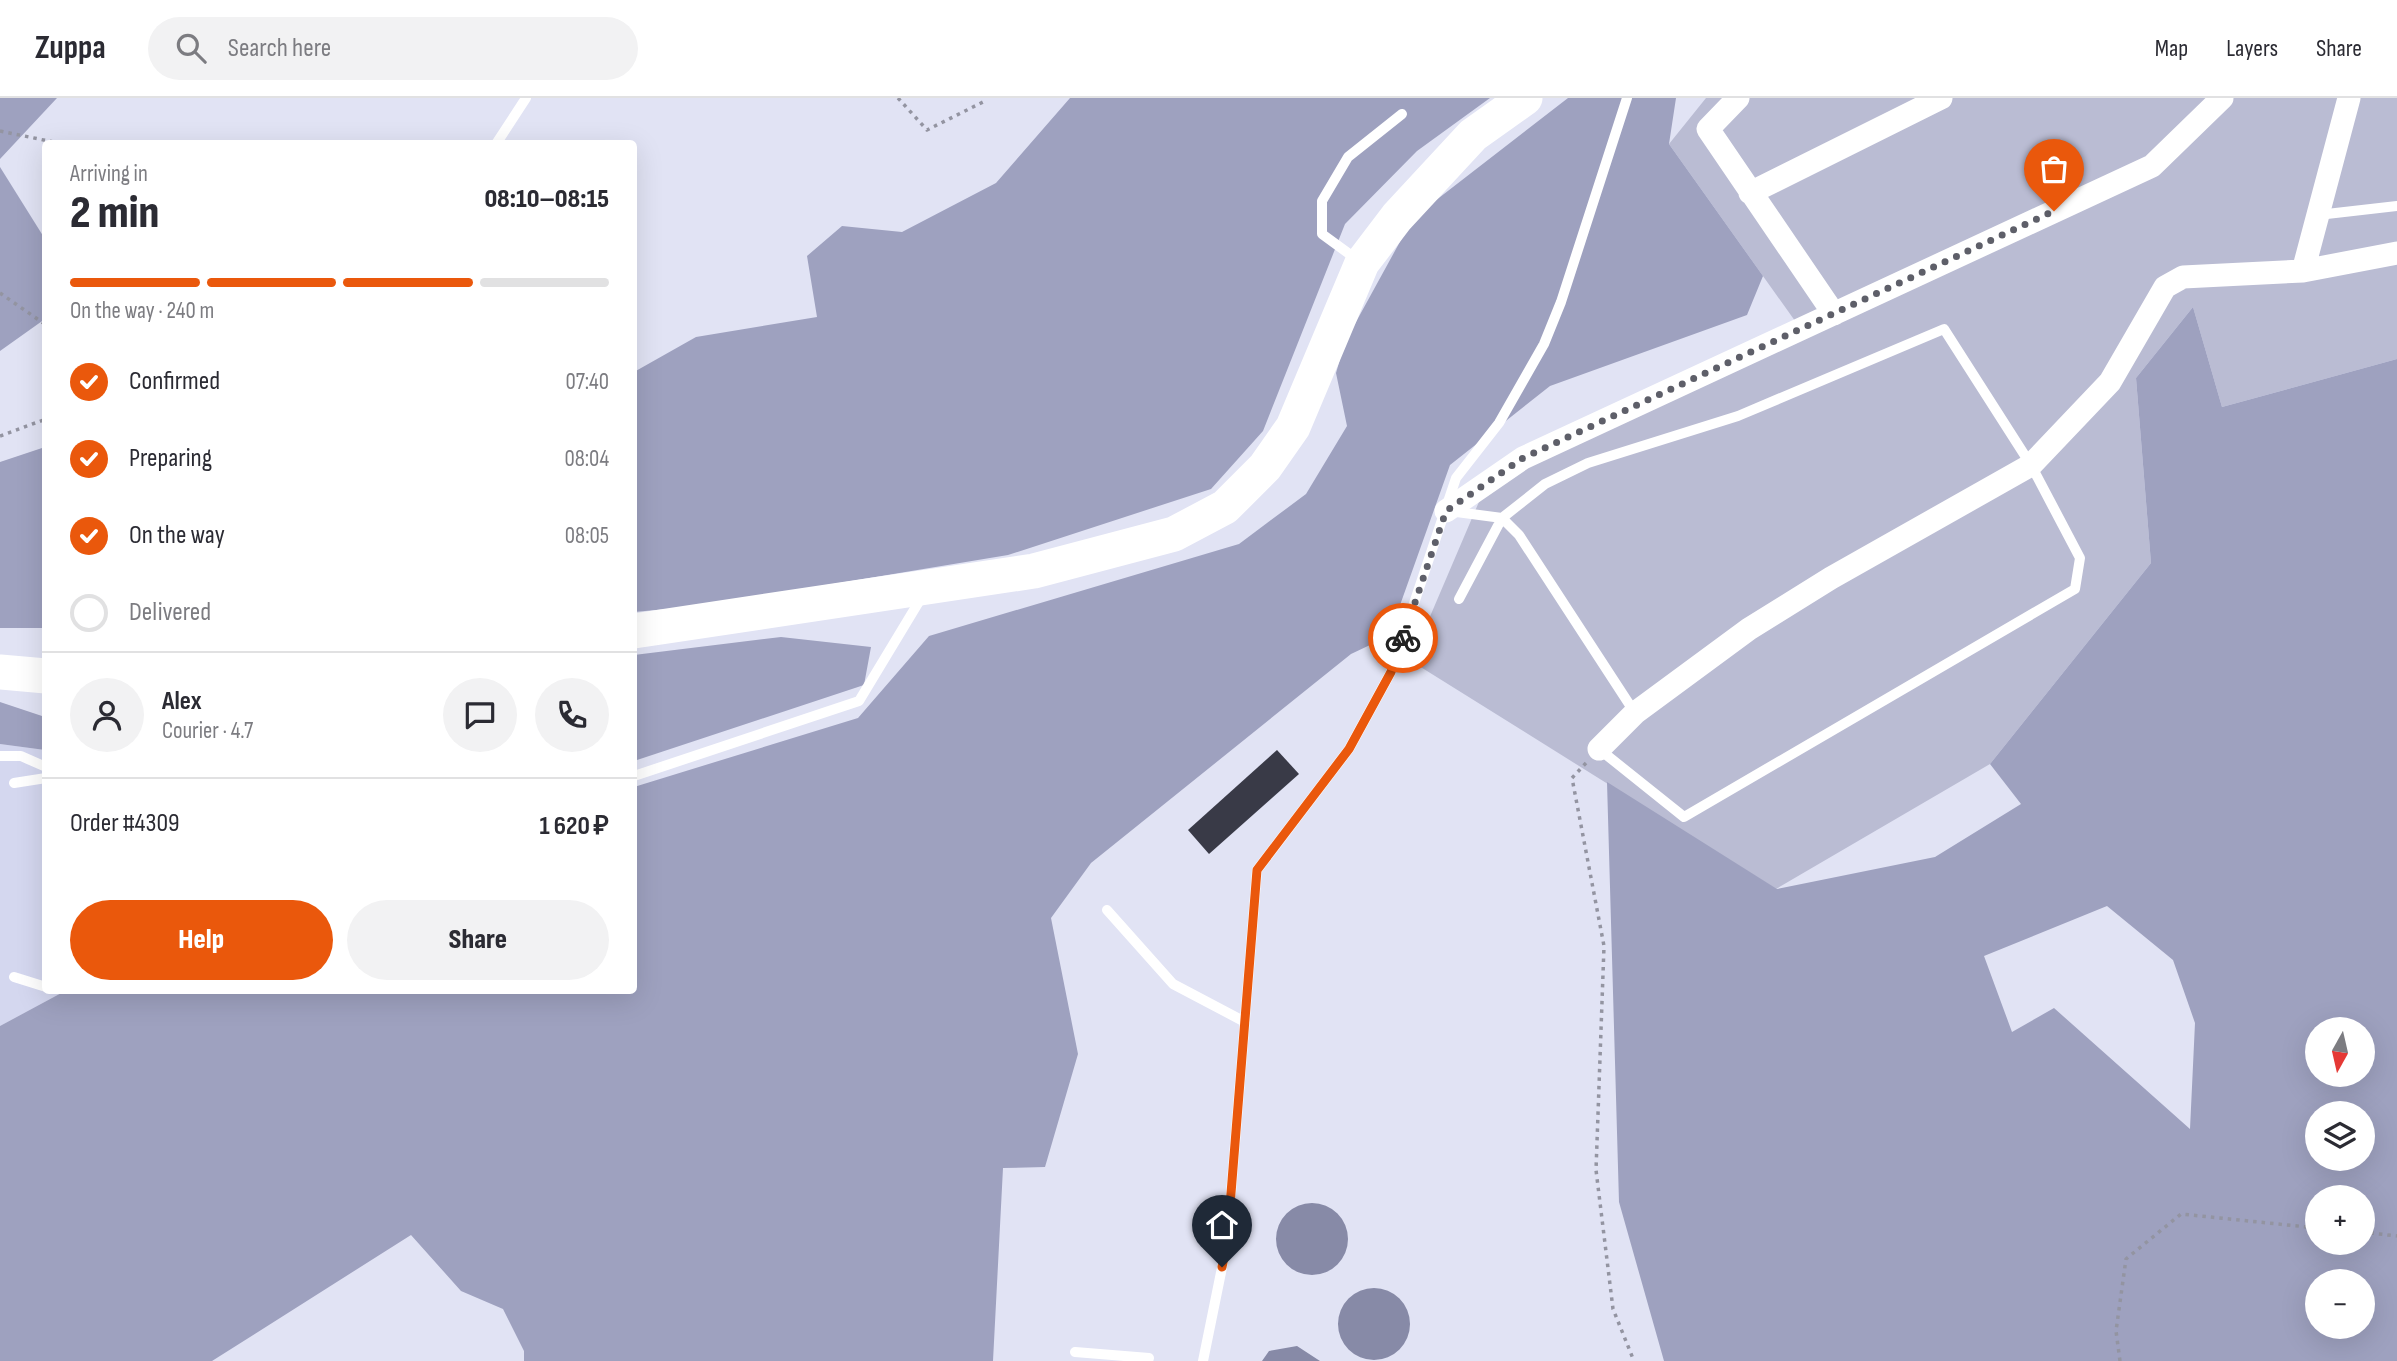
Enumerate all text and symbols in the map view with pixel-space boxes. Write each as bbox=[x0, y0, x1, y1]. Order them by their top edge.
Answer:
search box bbox=[148, 17, 638, 80]
text: Zuppa bbox=[35, 28, 106, 68]
icon: search bbox=[172, 29, 210, 67]
text: Search here bbox=[228, 33, 331, 64]
text: Map bbox=[2155, 34, 2188, 63]
text: Layers bbox=[2226, 34, 2278, 63]
text: Share bbox=[2316, 34, 2362, 63]
pin bbox=[2024, 139, 2084, 211]
icon: bag bbox=[2035, 150, 2073, 188]
text: Arriving in bbox=[70, 160, 148, 188]
text: 08:10–08:15 bbox=[484, 184, 609, 215]
text: 2 min bbox=[70, 186, 159, 241]
text: On the way · 240 m bbox=[70, 297, 214, 325]
icon: check bbox=[70, 363, 108, 401]
text: Confirmed bbox=[129, 366, 220, 397]
text: 07:40 bbox=[566, 368, 609, 396]
icon: check bbox=[70, 440, 108, 478]
text: Preparing bbox=[129, 443, 212, 474]
text: 08:04 bbox=[564, 445, 609, 473]
icon: check bbox=[70, 517, 108, 555]
text: On the way bbox=[129, 520, 225, 551]
text: 08:05 bbox=[565, 522, 609, 550]
text: Delivered bbox=[129, 597, 211, 628]
courier bbox=[1368, 603, 1438, 673]
icon: bike bbox=[1384, 619, 1422, 657]
button: person bbox=[70, 678, 144, 752]
button: chat bbox=[443, 678, 517, 752]
button: phone bbox=[535, 678, 609, 752]
text: Alex bbox=[162, 686, 202, 717]
text: Courier · 4.7 bbox=[162, 717, 253, 745]
text: Order #4309 bbox=[70, 808, 180, 839]
text: 1 620 ₽ bbox=[539, 811, 609, 842]
button: Help bbox=[70, 900, 333, 980]
button: Share bbox=[347, 900, 609, 980]
north arrow bbox=[2305, 1017, 2375, 1087]
map controls bbox=[2305, 1017, 2375, 1339]
button: layers bbox=[2305, 1101, 2375, 1171]
button: + bbox=[2305, 1185, 2375, 1255]
pin bbox=[1192, 1195, 1252, 1267]
icon: home bbox=[1203, 1206, 1241, 1244]
button: − bbox=[2305, 1269, 2375, 1339]

